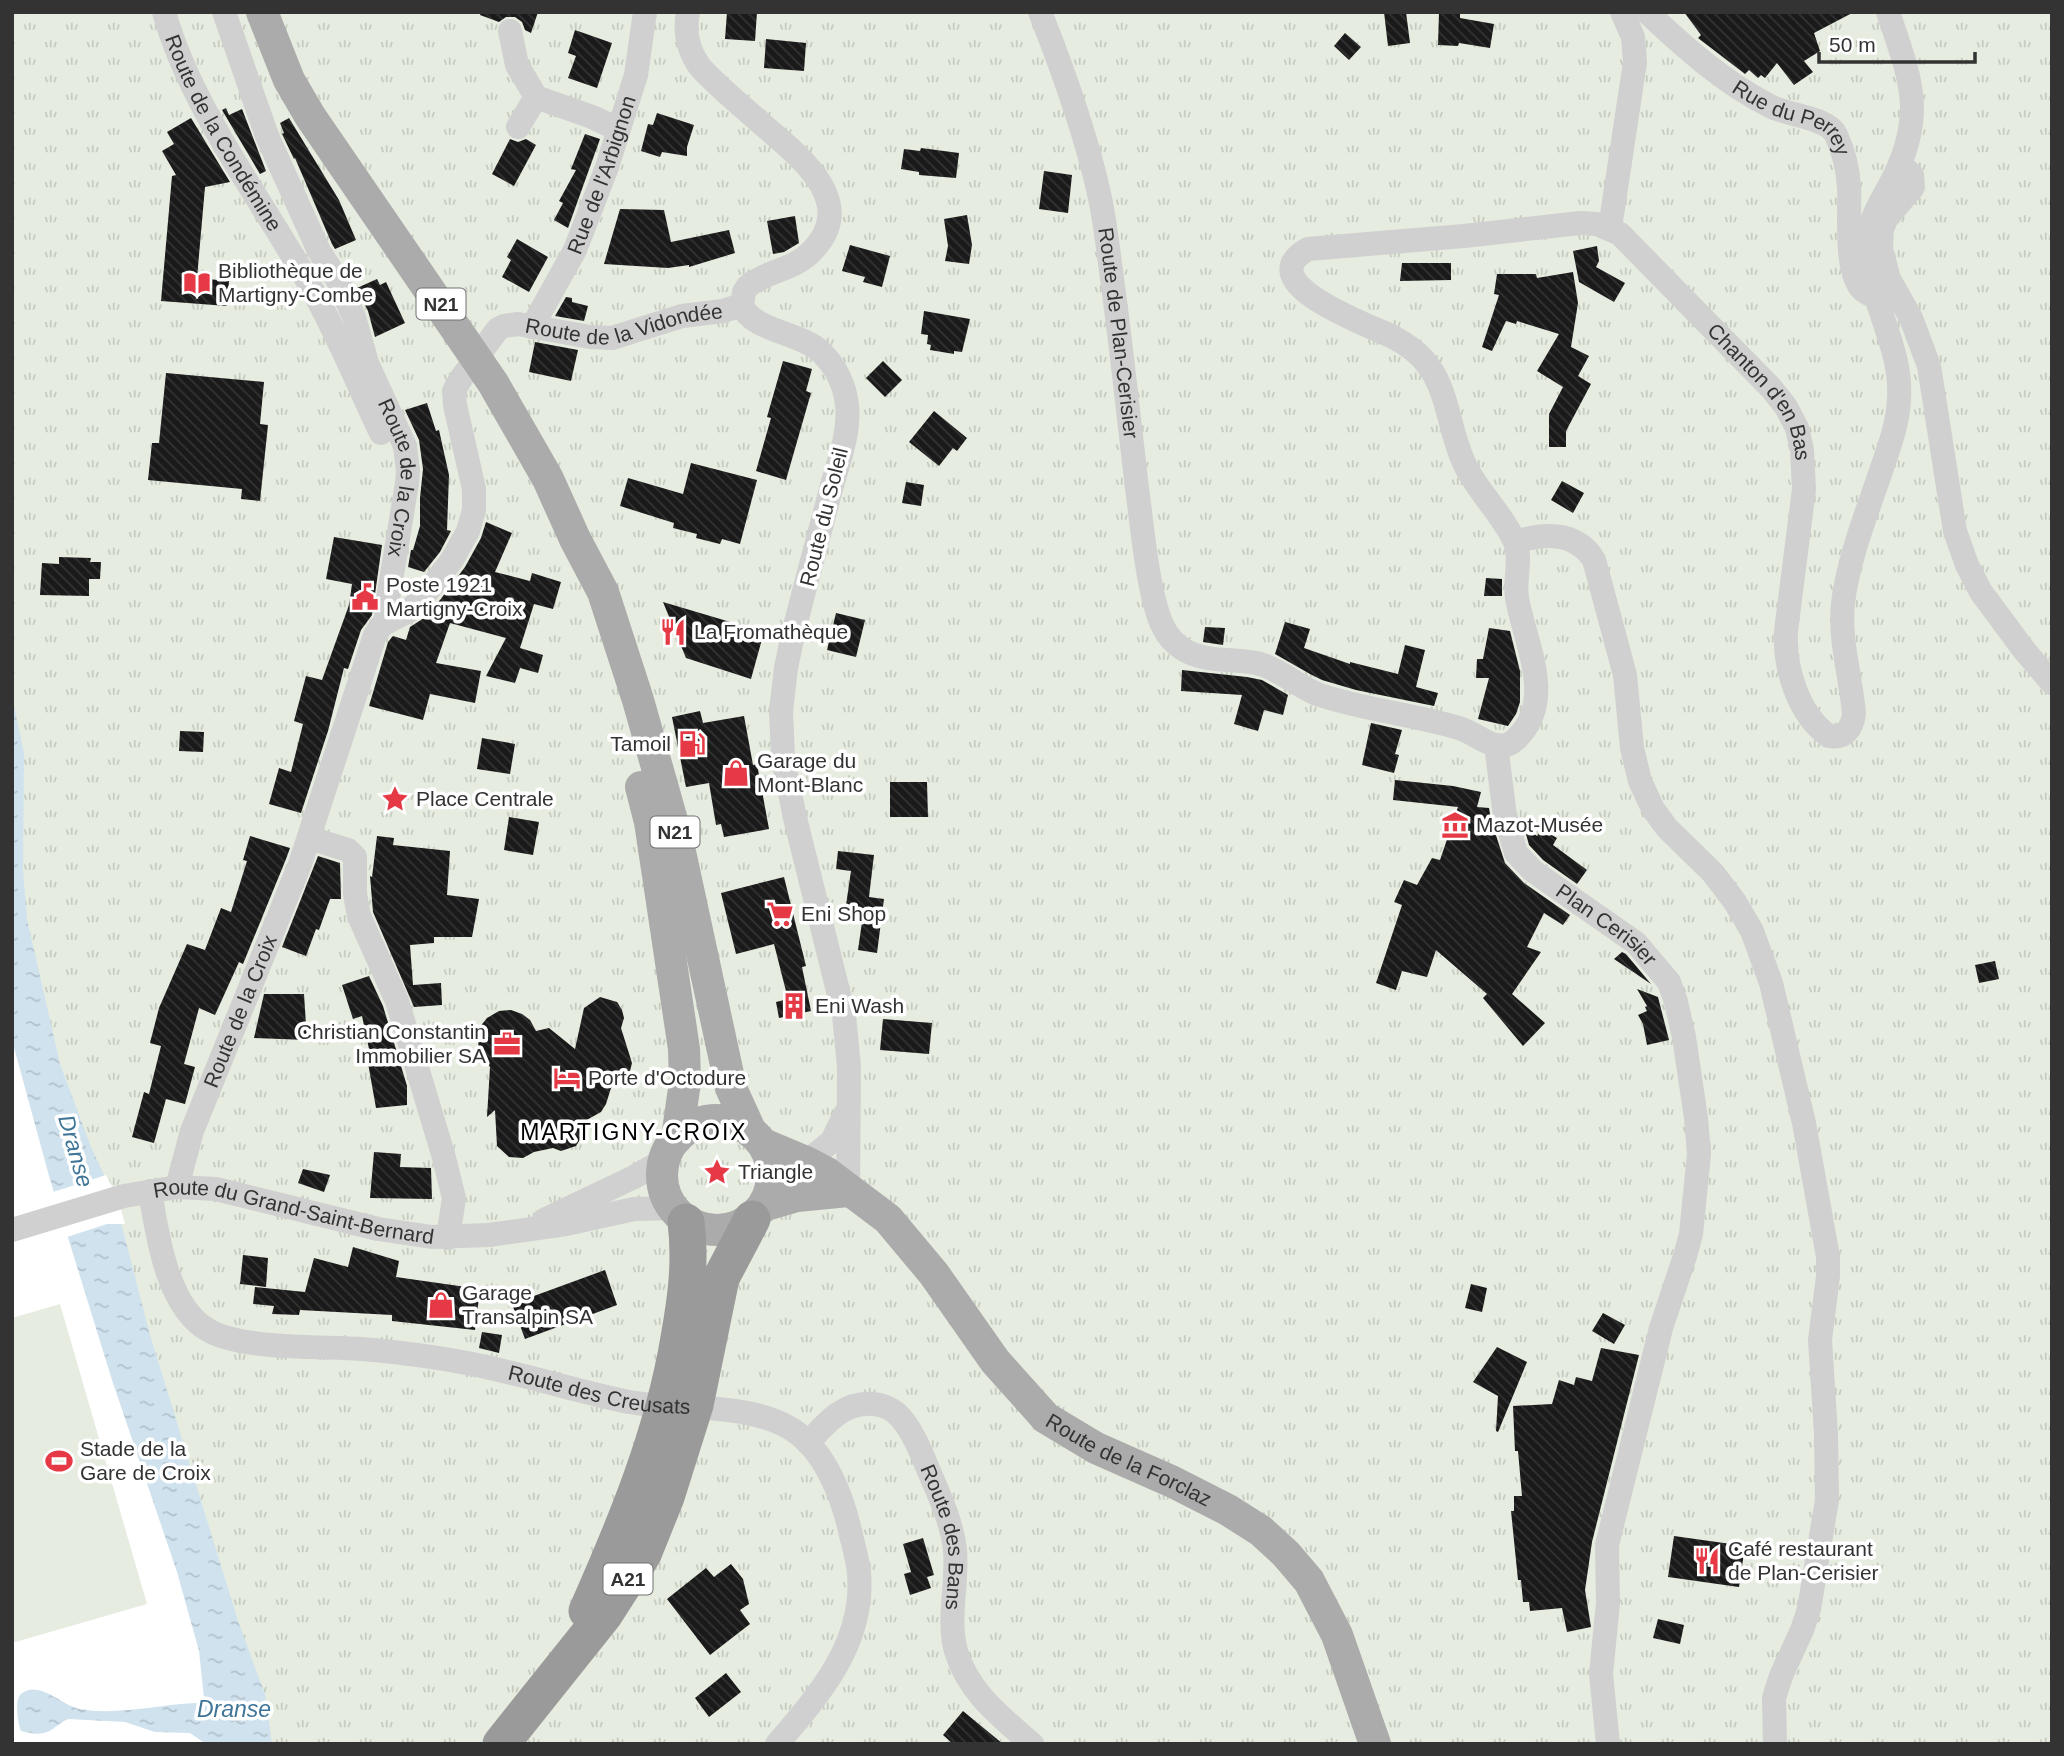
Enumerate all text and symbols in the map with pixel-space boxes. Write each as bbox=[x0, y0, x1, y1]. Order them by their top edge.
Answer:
scale bar bbox=[1819, 21, 1975, 65]
street label: Route de la Condémine bbox=[161, 31, 287, 235]
text: 50 m bbox=[1829, 33, 1876, 56]
street label: Rue du Perrey bbox=[1729, 75, 1855, 158]
street label: Rue de l'Arbignon bbox=[563, 93, 640, 257]
street label: Route de Plan-Cerisier bbox=[1094, 226, 1143, 440]
place label: Bibliothèque de Martigny-Combe bbox=[218, 259, 373, 306]
library icon: Bibliothèque de Martigny-Combe bbox=[182, 268, 212, 298]
road number: N21 bbox=[416, 288, 466, 320]
street label: Route de la Vidondée bbox=[524, 299, 724, 349]
street label: Chanton d'en Bas bbox=[1703, 319, 1815, 461]
street label: Route de la Croix bbox=[374, 395, 420, 559]
street label: Route du Soleil bbox=[795, 445, 852, 589]
place label: Poste 1921 Martigny-Croix bbox=[386, 573, 523, 620]
public building icon: Poste 1921 Martigny-Croix bbox=[350, 582, 380, 612]
restaurant icon: La Fromathèque bbox=[658, 617, 688, 647]
place label: La Fromathèque bbox=[694, 620, 848, 643]
fuel station icon: Tamoil bbox=[677, 729, 707, 759]
place label: Tamoil bbox=[610, 732, 671, 755]
place label: Garage du Mont-Blanc bbox=[757, 749, 863, 796]
shop icon: Garage du Mont-Blanc bbox=[721, 758, 751, 788]
place icon: Place Centrale bbox=[380, 784, 410, 814]
place label: Place Centrale bbox=[416, 787, 554, 810]
museum icon: Mazot-Musée bbox=[1440, 810, 1470, 840]
place label: Mazot-Musée bbox=[1476, 813, 1603, 836]
road number: N21 bbox=[650, 817, 700, 848]
street label: Plan Cerisier bbox=[1552, 879, 1662, 970]
supermarket icon: Eni Shop bbox=[765, 899, 795, 929]
place label: Eni Shop bbox=[801, 902, 886, 925]
street label: Route de la Croix bbox=[199, 931, 281, 1091]
building icon: Eni Wash bbox=[779, 991, 809, 1021]
place label: Eni Wash bbox=[815, 994, 904, 1017]
place label: Christian Constantin Immobilier SA bbox=[297, 1020, 486, 1067]
office icon: Christian Constantin Immobilier SA bbox=[492, 1029, 522, 1059]
hotel icon: Porte d'Octodure bbox=[552, 1063, 582, 1093]
place label: Porte d'Octodure bbox=[588, 1066, 746, 1089]
water label: Dranse bbox=[53, 1112, 99, 1190]
district label: MARTIGNY-CROIX bbox=[520, 1119, 748, 1145]
place icon: Triangle bbox=[702, 1157, 732, 1187]
place label: Triangle bbox=[738, 1160, 813, 1183]
street label: Route du Grand-Saint-Bernard bbox=[151, 1175, 436, 1248]
place label: Garage Transalpin SA bbox=[462, 1281, 593, 1328]
shop icon: Garage Transalpin SA bbox=[426, 1290, 456, 1320]
street label: Route des Creusats bbox=[506, 1361, 691, 1418]
street label: Route de la Forclaz bbox=[1042, 1409, 1215, 1511]
place label: Stade de la Gare de Croix bbox=[80, 1437, 211, 1484]
sports icon: Stade de la Gare de Croix bbox=[44, 1446, 74, 1476]
street label: Route des Bans bbox=[916, 1461, 968, 1611]
place label: Café restaurant de Plan-Cerisier bbox=[1728, 1537, 1879, 1584]
restaurant icon: Café restaurant de Plan-Cerisier bbox=[1692, 1546, 1722, 1576]
road number: A21 bbox=[604, 1564, 652, 1595]
water label: Dranse bbox=[197, 1696, 271, 1722]

